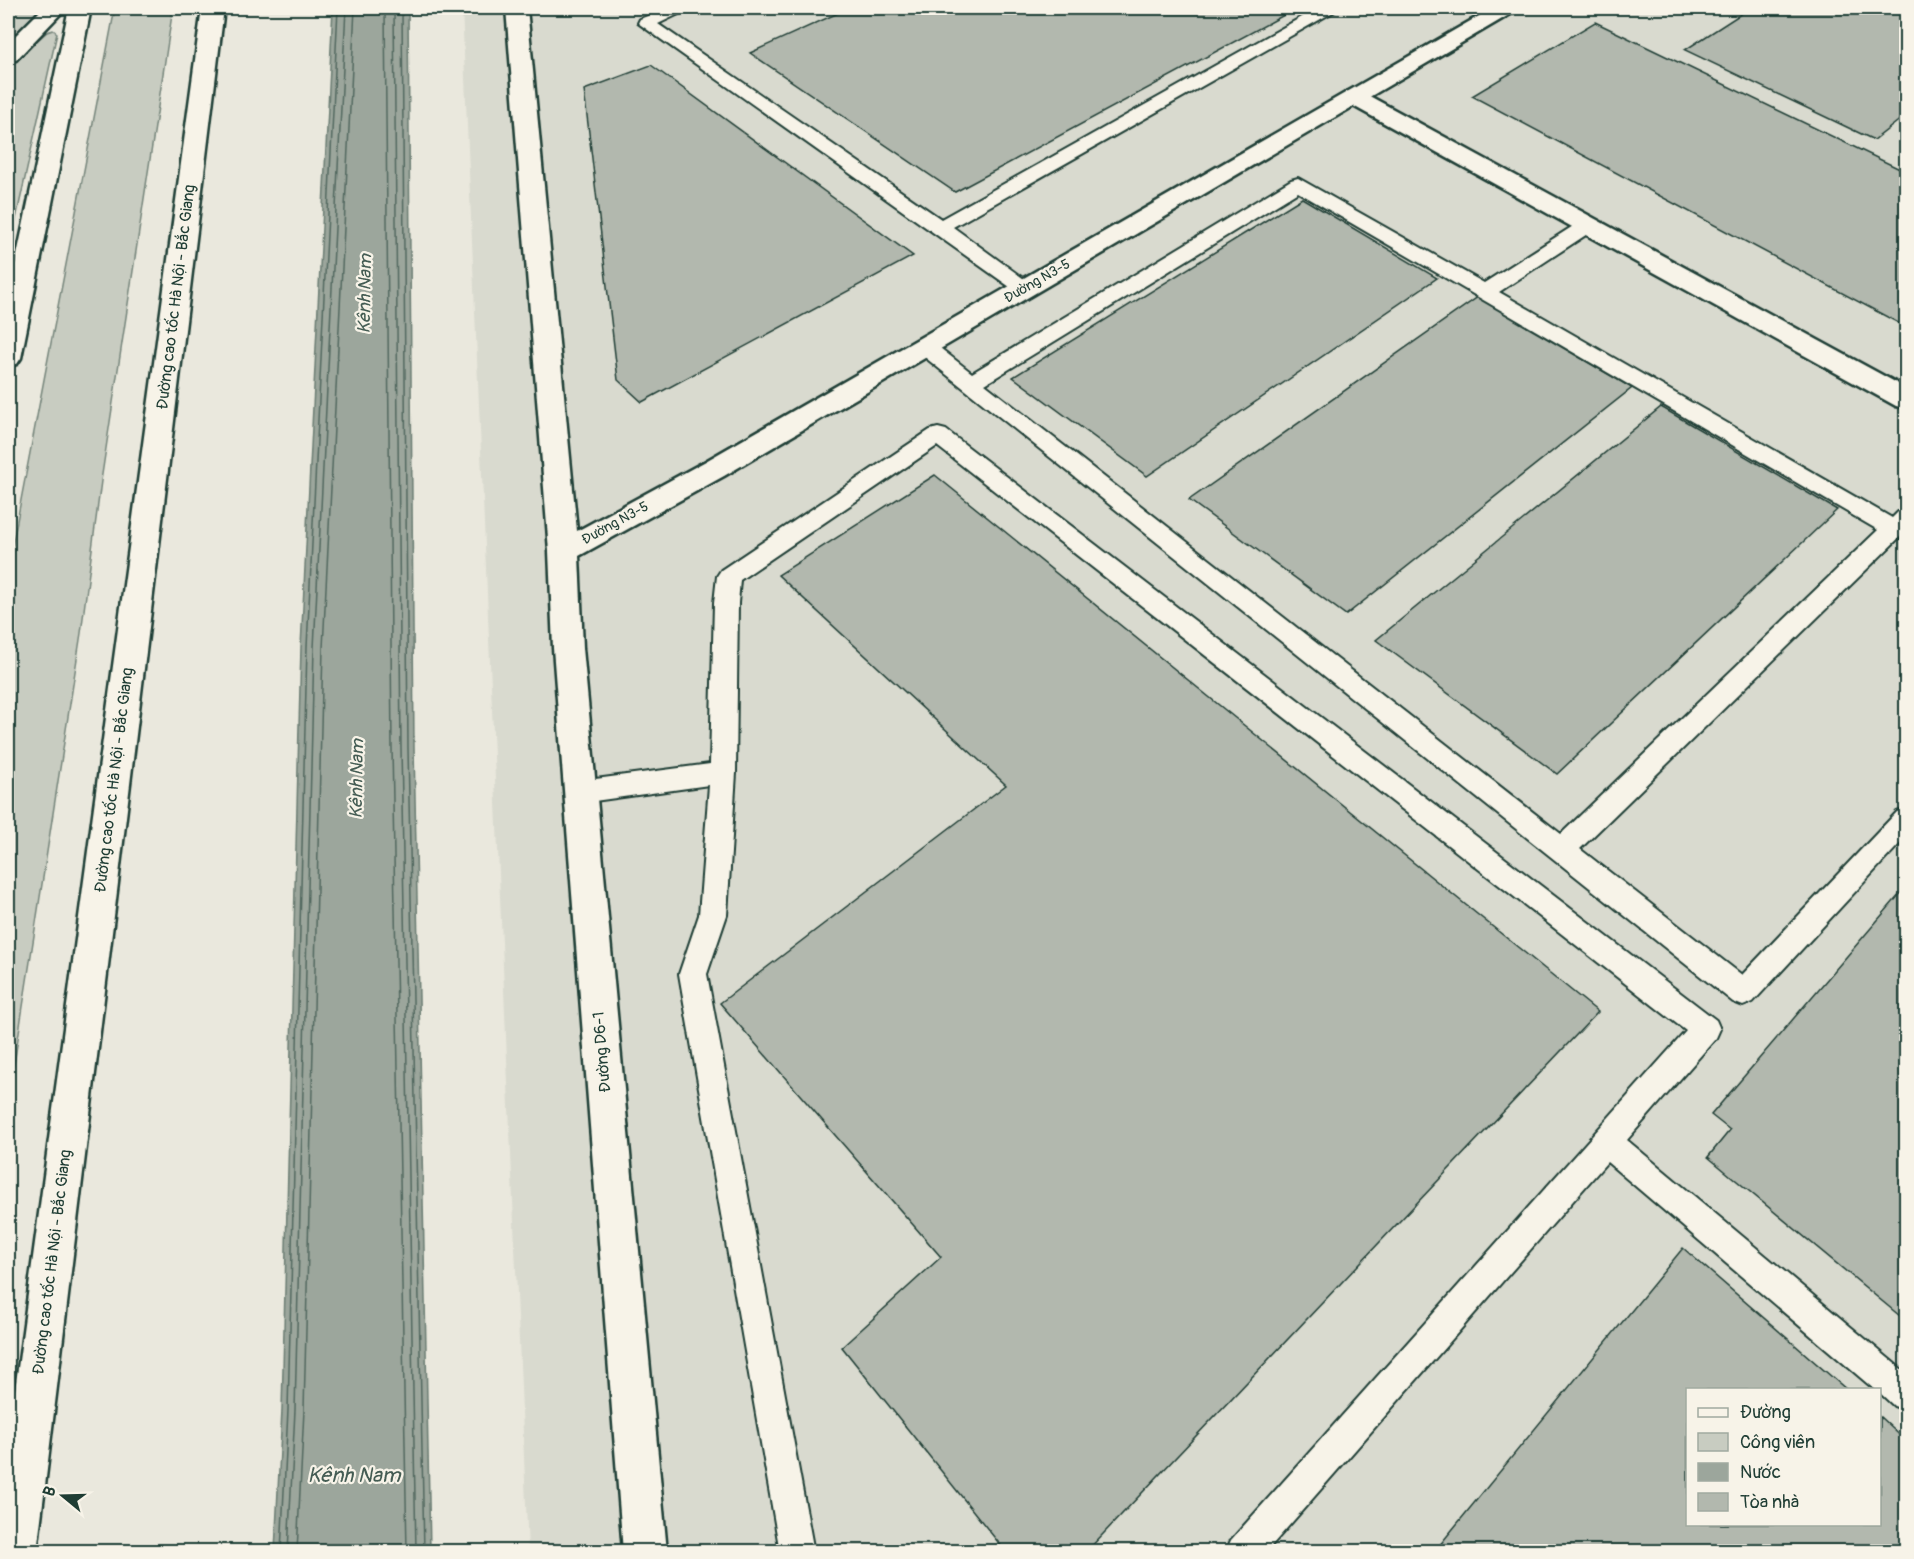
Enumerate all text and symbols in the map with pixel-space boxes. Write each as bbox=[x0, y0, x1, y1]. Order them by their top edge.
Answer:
street label: Đường cao tốc Hà Nội - Bắc Giang bbox=[152, 183, 200, 411]
water label: Kênh Nam bbox=[353, 253, 377, 334]
street label: Đường N3-5 bbox=[1001, 255, 1073, 307]
street label: Đường N3-5 bbox=[579, 498, 651, 548]
street label: Đường cao tốc Hà Nội - Bắc Giang bbox=[90, 666, 138, 894]
water label: Kênh Nam bbox=[345, 738, 369, 819]
street label: Đường D6-1 bbox=[589, 1011, 615, 1093]
street label: Đường cao tốc Hà Nội - Bắc Giang bbox=[28, 1148, 76, 1376]
legend bbox=[1686, 1388, 1881, 1526]
text: Đường bbox=[1740, 1401, 1791, 1424]
text: Công viên bbox=[1740, 1431, 1815, 1454]
text: Nước bbox=[1740, 1461, 1781, 1484]
water label: Kênh Nam bbox=[308, 1462, 402, 1489]
north arrow bbox=[33, 1466, 93, 1526]
text: B bbox=[39, 1484, 61, 1499]
text: Tòa nhà bbox=[1740, 1491, 1799, 1514]

